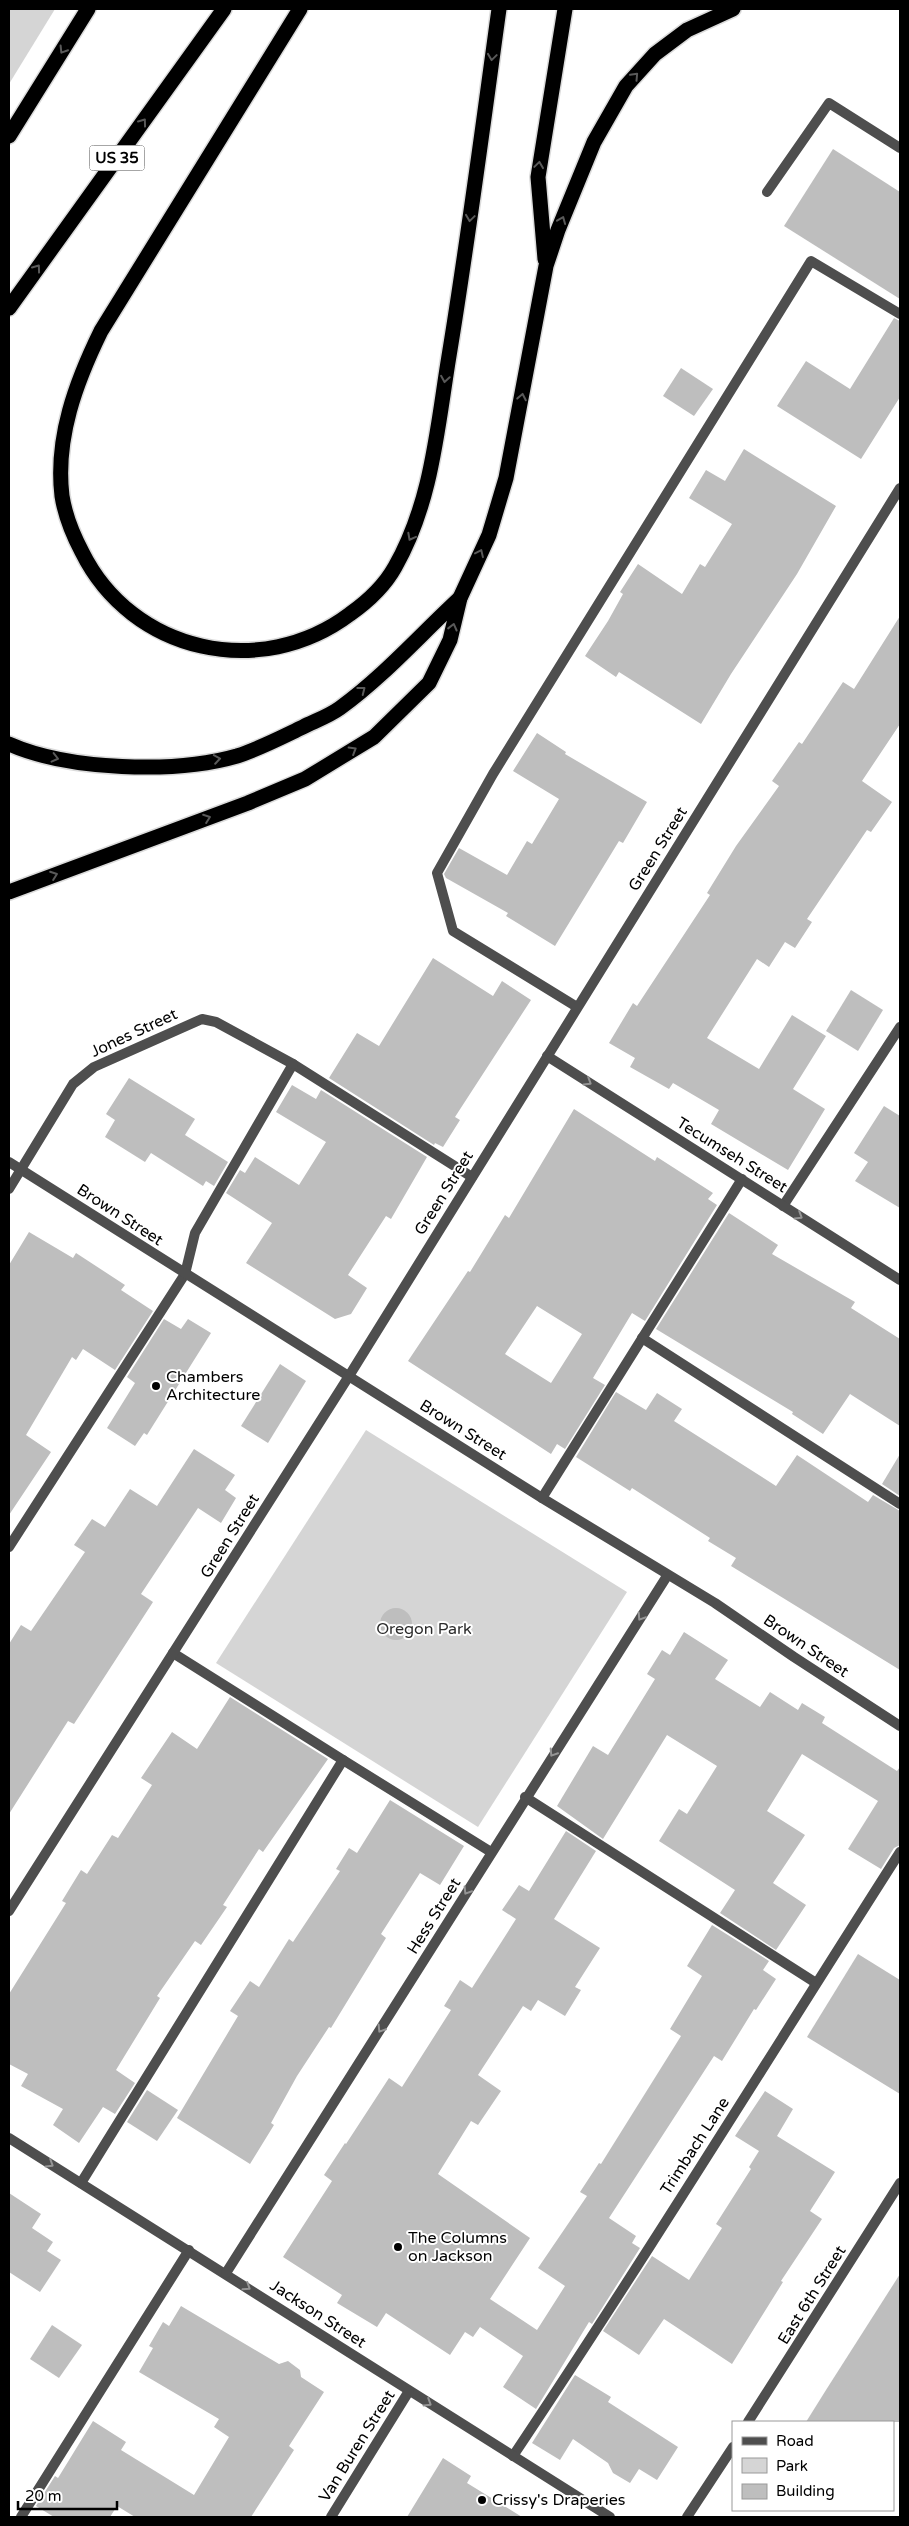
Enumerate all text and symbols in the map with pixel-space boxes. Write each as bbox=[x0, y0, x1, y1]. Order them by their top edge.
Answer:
one-way arrow bbox=[59, 45, 69, 54]
one-way arrow bbox=[488, 53, 498, 61]
one-way arrow bbox=[629, 73, 638, 82]
one-way arrow bbox=[137, 118, 146, 128]
road number: US 35 bbox=[90, 146, 144, 170]
one-way arrow bbox=[533, 161, 544, 169]
one-way arrow bbox=[465, 214, 475, 222]
one-way arrow bbox=[555, 216, 566, 225]
one-way arrow bbox=[31, 264, 40, 274]
one-way arrow bbox=[441, 374, 451, 383]
one-way arrow bbox=[517, 393, 527, 401]
one-way arrow bbox=[407, 531, 417, 540]
one-way arrow bbox=[474, 549, 485, 558]
one-way arrow bbox=[447, 622, 458, 631]
one-way arrow bbox=[356, 688, 365, 696]
one-way arrow bbox=[348, 746, 357, 756]
one-way arrow bbox=[51, 752, 60, 763]
one-way arrow bbox=[212, 755, 221, 765]
street label: Green Street bbox=[624, 803, 692, 895]
one-way arrow bbox=[202, 814, 210, 824]
one-way arrow bbox=[50, 871, 58, 881]
street label: Jones Street bbox=[87, 1004, 181, 1062]
one-way arrow bbox=[583, 1076, 592, 1085]
street label: Tecumseh Street bbox=[673, 1113, 791, 1197]
street label: Green Street bbox=[410, 1147, 478, 1239]
street label: Brown Street bbox=[73, 1180, 167, 1250]
one-way arrow bbox=[794, 1209, 803, 1219]
place label: Chambers Architecture bbox=[166, 1367, 260, 1405]
marker: Chambers Architecture bbox=[150, 1380, 162, 1392]
street label: Brown Street bbox=[416, 1395, 510, 1465]
street label: Green Street bbox=[196, 1490, 264, 1582]
street label: Brown Street bbox=[759, 1610, 853, 1682]
one-way arrow bbox=[638, 1611, 647, 1620]
park label: Oregon Park bbox=[376, 1619, 472, 1639]
one-way arrow bbox=[550, 1748, 560, 1757]
street label: Hess Street bbox=[403, 1874, 465, 1958]
one-way arrow bbox=[464, 1885, 473, 1895]
one-way arrow bbox=[377, 2023, 387, 2032]
street label: Trimbach Lane bbox=[656, 2094, 734, 2198]
one-way arrow bbox=[45, 2157, 54, 2167]
place label: The Columns on Jackson bbox=[408, 2228, 507, 2266]
marker: The Columns on Jackson bbox=[392, 2241, 404, 2253]
street label: East 6th Street bbox=[774, 2242, 850, 2348]
street label: Jackson Street bbox=[266, 2275, 370, 2353]
one-way arrow bbox=[242, 2281, 251, 2290]
street label: Van Buren Street bbox=[314, 2386, 400, 2506]
one-way arrow bbox=[423, 2397, 432, 2406]
legend bbox=[732, 2421, 894, 2511]
text: Road bbox=[776, 2432, 814, 2450]
text: Park bbox=[776, 2457, 808, 2475]
scale bar bbox=[18, 2478, 116, 2510]
text: Building bbox=[776, 2482, 835, 2500]
text: 20 m bbox=[25, 2487, 62, 2505]
place label: Crissy's Draperies bbox=[492, 2490, 625, 2510]
marker: Crissy's Draperies bbox=[476, 2494, 488, 2506]

